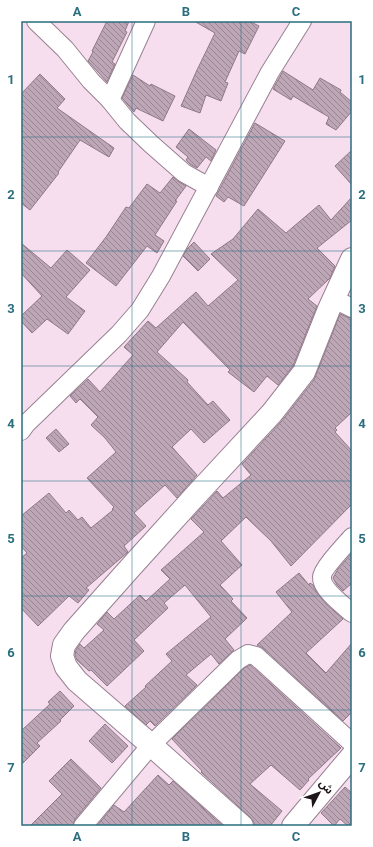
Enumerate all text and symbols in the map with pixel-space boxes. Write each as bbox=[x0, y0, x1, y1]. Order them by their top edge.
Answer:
text: A bbox=[73, 4, 82, 19]
text: B bbox=[182, 4, 190, 19]
text: C bbox=[292, 4, 301, 19]
text: 1 bbox=[7, 72, 15, 87]
text: 1 bbox=[358, 72, 366, 87]
text: 2 bbox=[7, 187, 15, 202]
text: 2 bbox=[358, 187, 366, 202]
text: 3 bbox=[7, 301, 15, 316]
text: 3 bbox=[358, 301, 366, 316]
text: 4 bbox=[7, 416, 15, 431]
text: 4 bbox=[358, 416, 366, 431]
text: 5 bbox=[7, 531, 15, 546]
text: 5 bbox=[358, 531, 366, 546]
text: 6 bbox=[7, 645, 15, 660]
text: 6 bbox=[358, 645, 366, 660]
text: 7 bbox=[7, 760, 15, 775]
text: 7 bbox=[358, 760, 366, 775]
north arrow bbox=[299, 773, 339, 813]
text: ش bbox=[316, 777, 336, 797]
text: A bbox=[73, 829, 82, 844]
text: B bbox=[182, 829, 190, 844]
text: C bbox=[292, 829, 301, 844]

